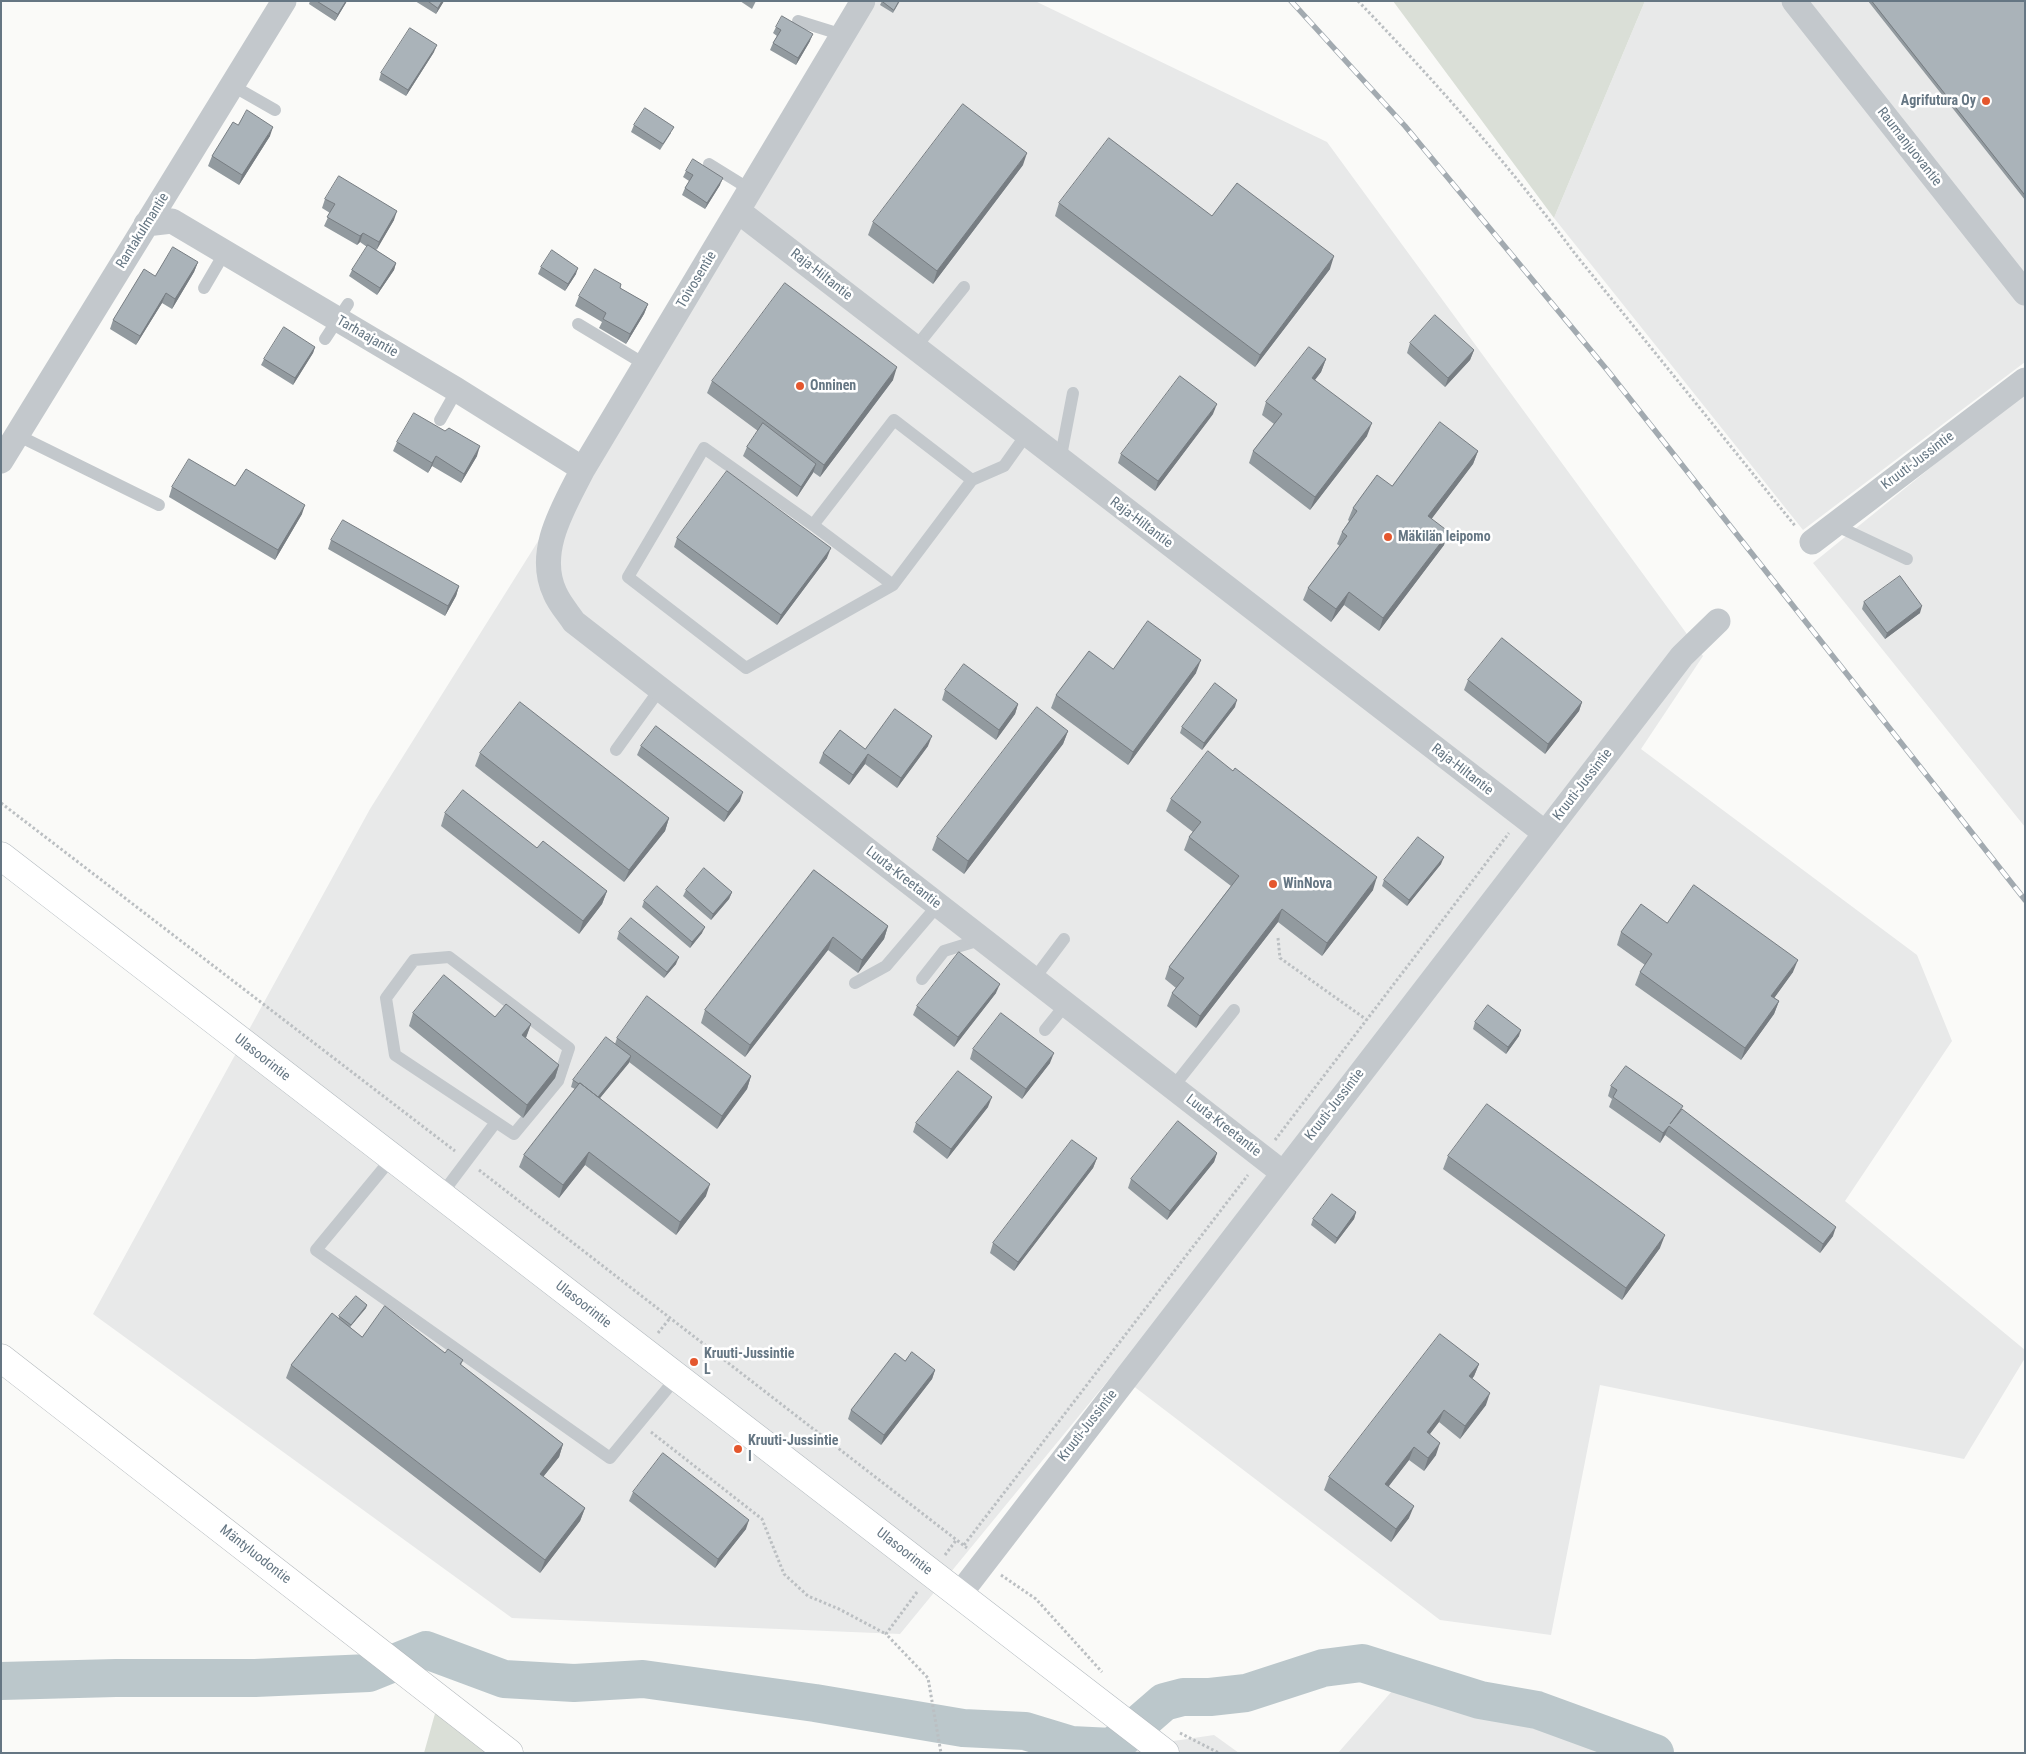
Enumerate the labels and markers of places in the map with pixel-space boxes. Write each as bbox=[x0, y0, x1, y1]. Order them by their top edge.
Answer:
place label: Agrifutura Oy bbox=[1901, 93, 1976, 109]
marker: Agrifutura Oy bbox=[1980, 95, 1992, 107]
place label: Onninen bbox=[810, 378, 856, 394]
marker: Onninen bbox=[794, 380, 806, 392]
place label: Mäkilän leipomo bbox=[1398, 529, 1491, 545]
marker: Mäkilän leipomo bbox=[1382, 531, 1394, 543]
place label: WinNova bbox=[1283, 876, 1332, 892]
marker: WinNova bbox=[1267, 878, 1279, 890]
place label: Kruuti-Jussintie L bbox=[704, 1346, 794, 1378]
marker: Kruuti-Jussintie L bbox=[688, 1356, 700, 1368]
place label: Kruuti-Jussintie I bbox=[748, 1433, 838, 1465]
marker: Kruuti-Jussintie I bbox=[732, 1443, 744, 1455]

